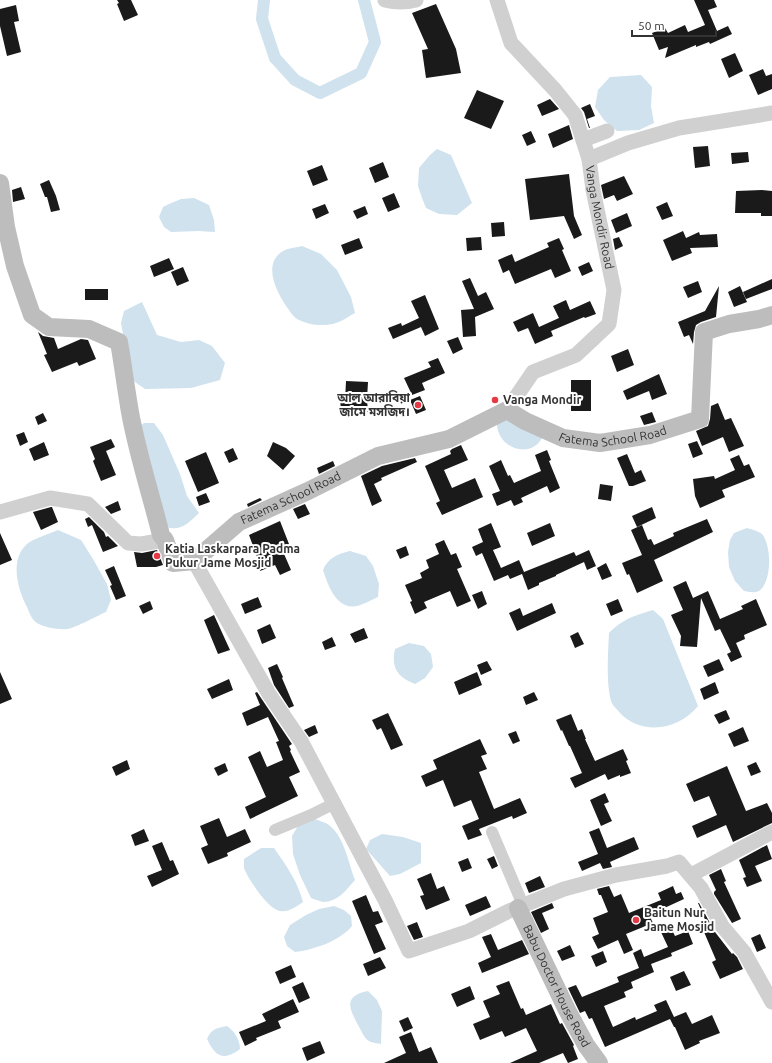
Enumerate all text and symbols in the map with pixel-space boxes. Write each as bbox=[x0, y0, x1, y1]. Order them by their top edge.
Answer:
scale bar bbox=[632, 12, 716, 38]
text: 50 m bbox=[638, 19, 665, 32]
street label: Vanga Mondir Road bbox=[584, 164, 616, 270]
place label: আল আরাবিয়া জামে মসজিদ। bbox=[336, 390, 411, 418]
place label: Vanga Mondir bbox=[503, 393, 581, 406]
marker: Vanga Mondir bbox=[490, 395, 500, 405]
marker: আল আরাবিয়া জামে মসজিদ। bbox=[413, 400, 423, 410]
street label: Fatema School Road bbox=[557, 423, 668, 449]
street label: Fatema School Road bbox=[238, 469, 343, 526]
place label: Katia Laskarpara Padma Pukur Jame Mosjid bbox=[165, 542, 300, 569]
marker: Katia Laskarpara Padma Pukur Jame Mosjid bbox=[152, 551, 162, 561]
place label: Baitun Nur Jame Mosjid bbox=[644, 906, 714, 933]
marker: Baitun Nur Jame Mosjid bbox=[631, 915, 641, 925]
street label: Babu Doctor House Road bbox=[521, 922, 593, 1049]

